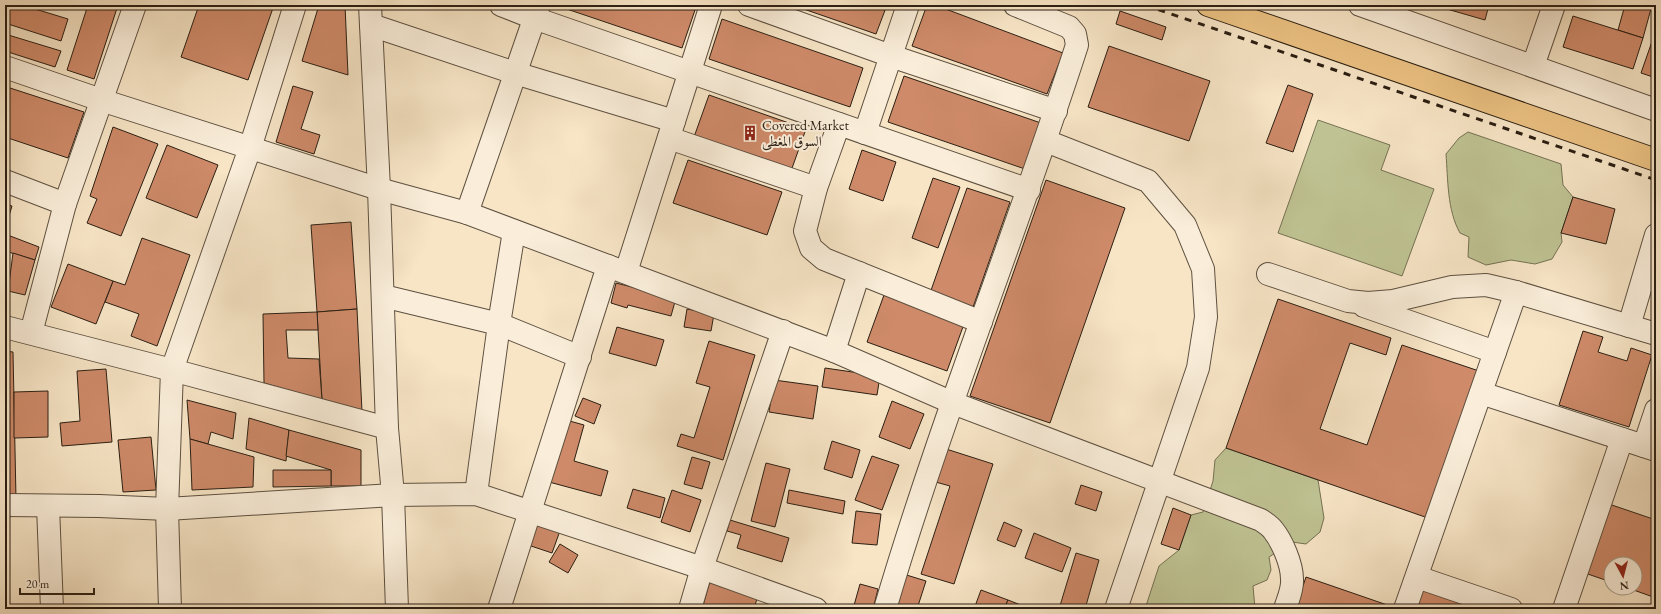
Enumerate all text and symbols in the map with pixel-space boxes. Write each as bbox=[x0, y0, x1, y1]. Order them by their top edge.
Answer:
place label: Covered Market السوق المغطى bbox=[762, 116, 849, 151]
building icon: Covered Market السوق المغطى bbox=[741, 124, 759, 142]
north arrow bbox=[1603, 556, 1643, 596]
scale bar bbox=[20, 570, 94, 596]
text: 20 m bbox=[26, 576, 50, 592]
text: N bbox=[1619, 578, 1629, 593]

